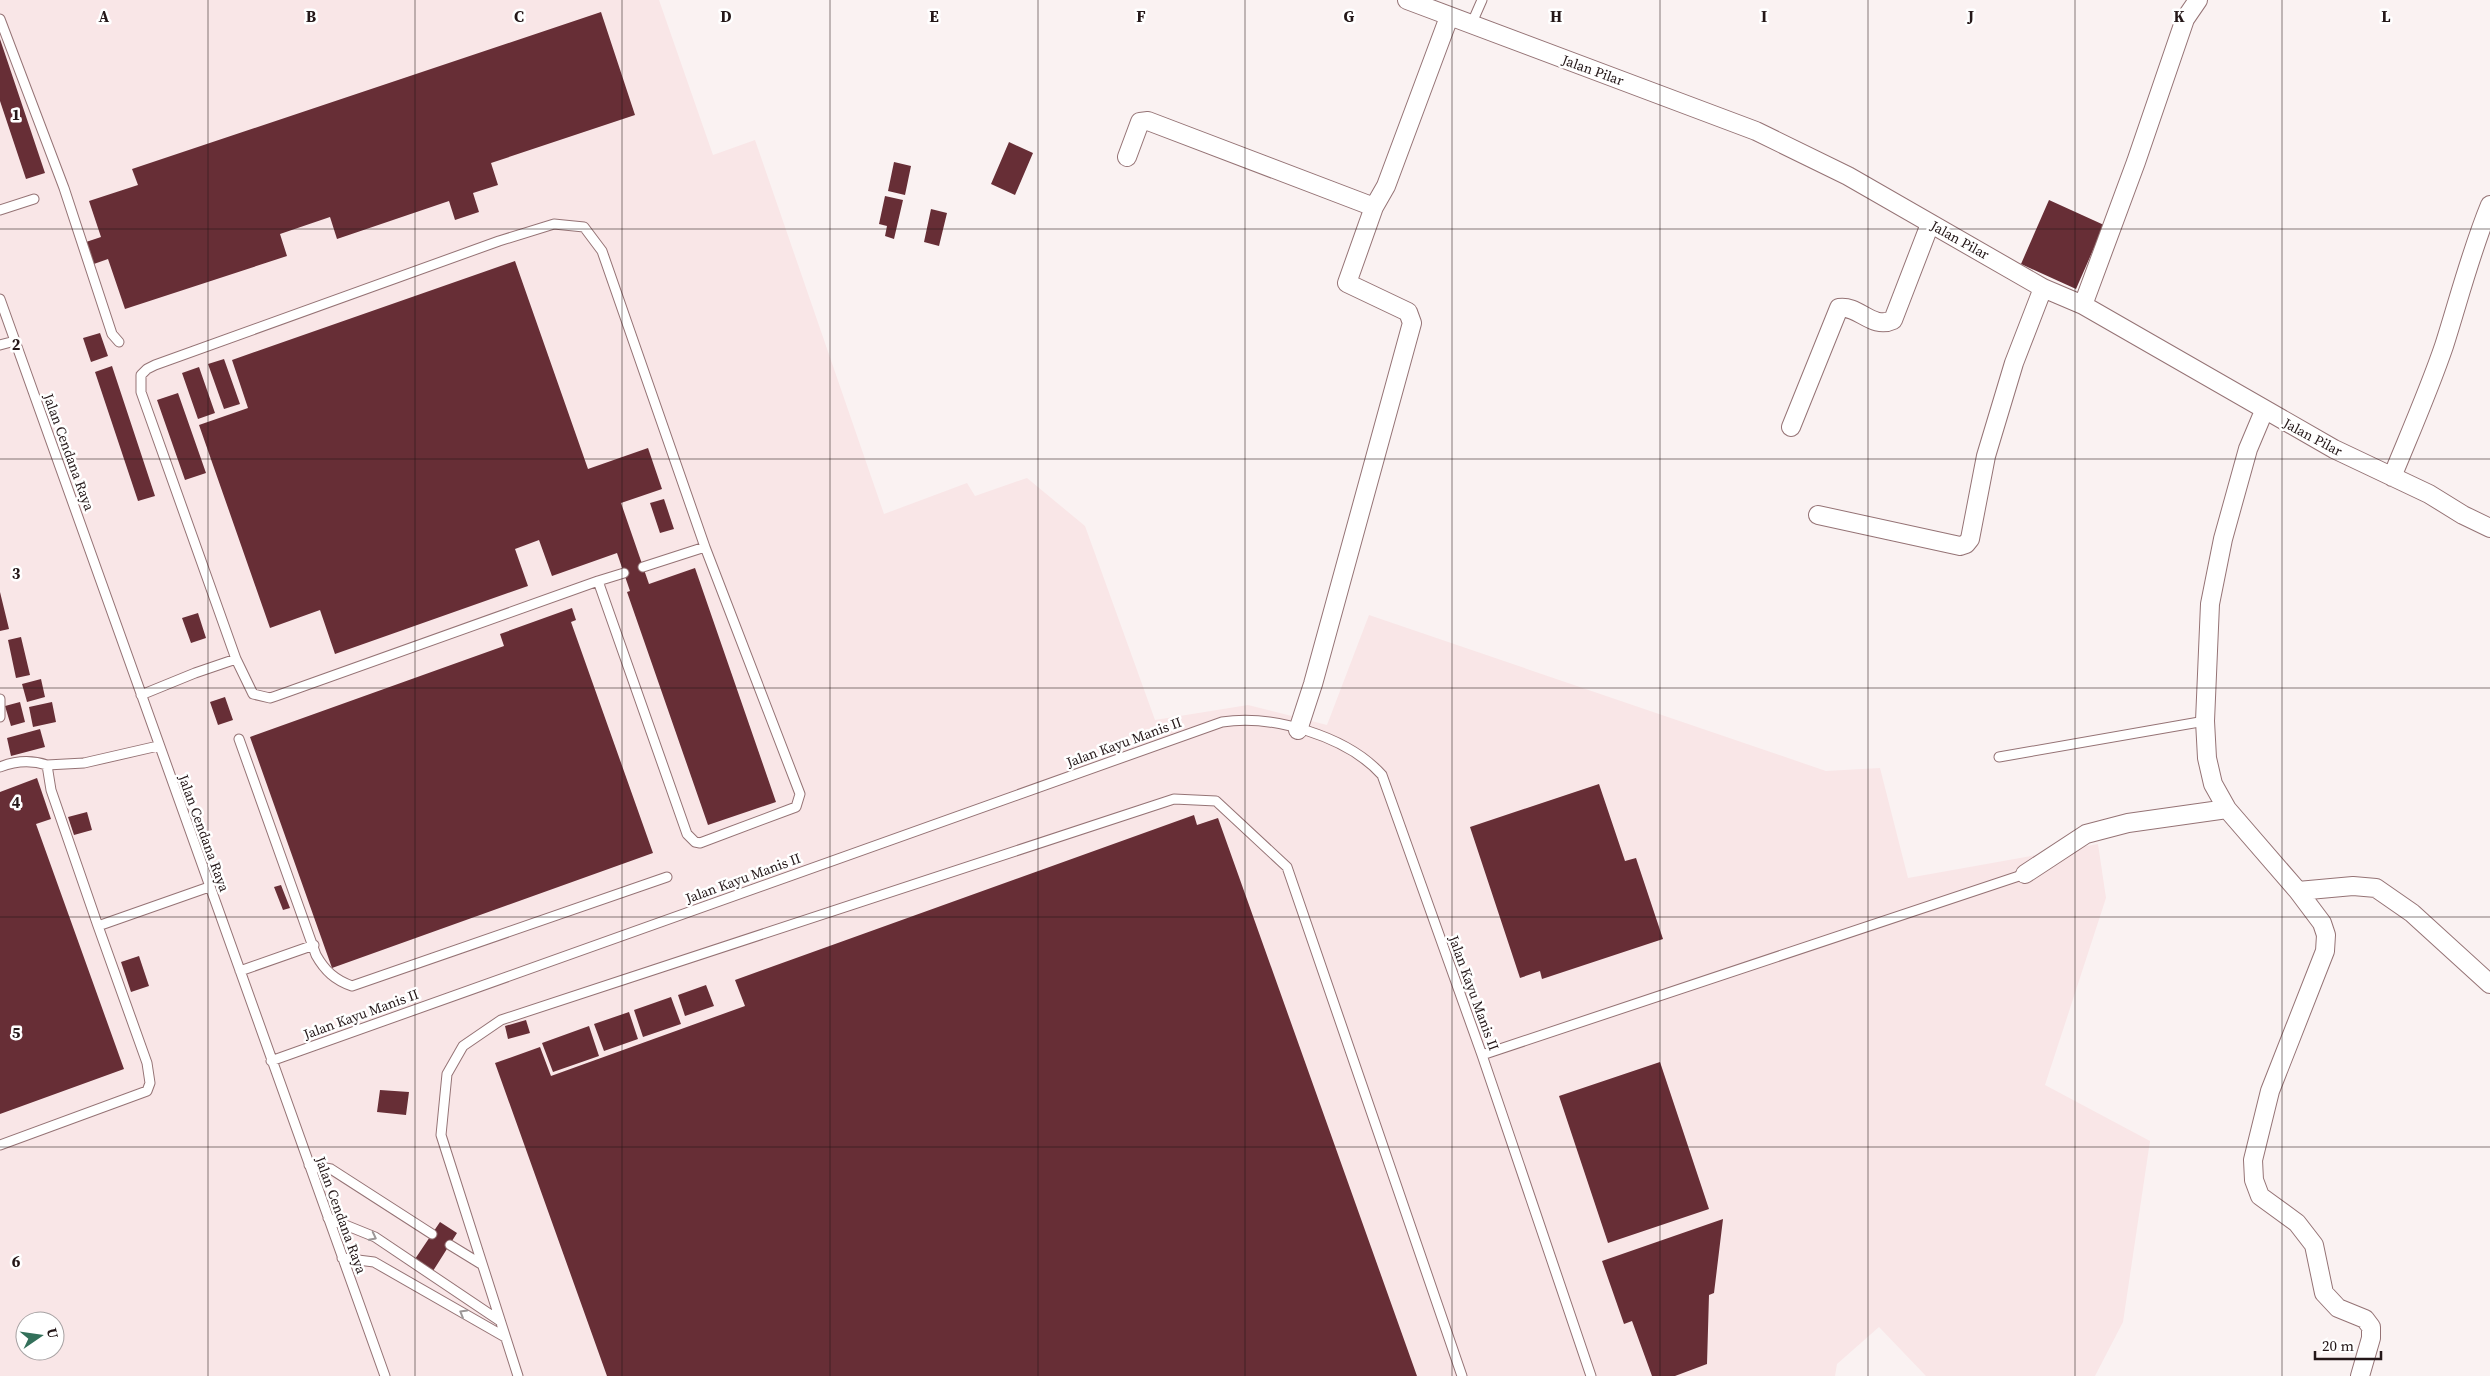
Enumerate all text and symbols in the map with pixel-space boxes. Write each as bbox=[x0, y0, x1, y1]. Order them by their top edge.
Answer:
text: A bbox=[99, 5, 110, 27]
text: B bbox=[306, 5, 317, 27]
text: C bbox=[514, 5, 524, 27]
text: D bbox=[720, 5, 732, 27]
text: E bbox=[929, 5, 939, 27]
text: F bbox=[1136, 5, 1146, 27]
text: G bbox=[1344, 5, 1355, 27]
text: H bbox=[1550, 5, 1562, 27]
text: I bbox=[1761, 5, 1767, 27]
text: J bbox=[1967, 5, 1974, 27]
text: K bbox=[2173, 5, 2185, 27]
text: L bbox=[2381, 5, 2391, 27]
street label: Jalan Pilar bbox=[1558, 49, 1627, 90]
text: 1 bbox=[12, 103, 20, 125]
street label: Jalan Pilar bbox=[1926, 215, 1993, 264]
text: 2 bbox=[12, 333, 21, 355]
street label: Jalan Cendana Raya bbox=[38, 390, 100, 514]
street label: Jalan Pilar bbox=[2279, 413, 2346, 461]
text: 3 bbox=[12, 562, 21, 584]
street label: Jalan Kayu Manis II bbox=[1063, 712, 1184, 773]
street label: Jalan Cendana Raya bbox=[173, 771, 235, 895]
text: 4 bbox=[12, 791, 21, 813]
street label: Jalan Kayu Manis II bbox=[682, 848, 803, 909]
street label: Jalan Kayu Manis II bbox=[1443, 932, 1504, 1053]
street label: Jalan Kayu Manis II bbox=[300, 984, 421, 1045]
text: 5 bbox=[12, 1021, 21, 1043]
street label: Jalan Cendana Raya bbox=[310, 1153, 372, 1277]
one-way arrow bbox=[368, 1231, 377, 1241]
text: 6 bbox=[12, 1250, 21, 1272]
one-way arrow bbox=[459, 1309, 468, 1319]
north arrow bbox=[15, 1311, 65, 1361]
text: U bbox=[42, 1326, 64, 1340]
scale bar bbox=[2315, 1328, 2381, 1360]
text: 20 m bbox=[2322, 1335, 2354, 1356]

